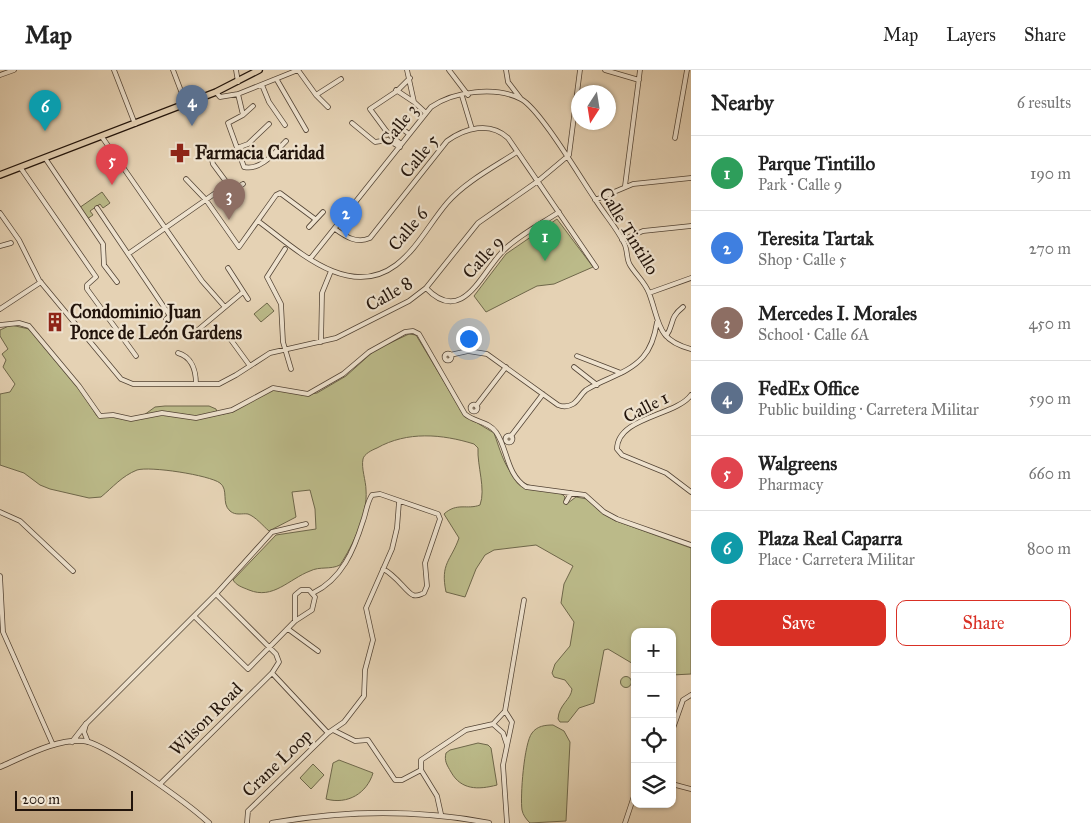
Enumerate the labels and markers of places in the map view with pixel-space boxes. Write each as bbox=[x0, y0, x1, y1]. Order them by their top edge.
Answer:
pin: 4 bbox=[176, 85, 208, 126]
pin: 6 bbox=[29, 90, 61, 131]
pharmacy icon: Farmacia Caridad bbox=[169, 142, 191, 164]
place label: Farmacia Caridad bbox=[195, 142, 326, 164]
pin: 5 bbox=[96, 144, 128, 185]
pin: 3 bbox=[213, 179, 245, 220]
pin: 2 bbox=[330, 197, 362, 238]
pin: 1 bbox=[529, 220, 561, 261]
place label: Condominio Juan Ponce de León Gardens bbox=[70, 301, 243, 344]
building icon: Condominio Juan Ponce de León Gardens bbox=[44, 311, 66, 333]

